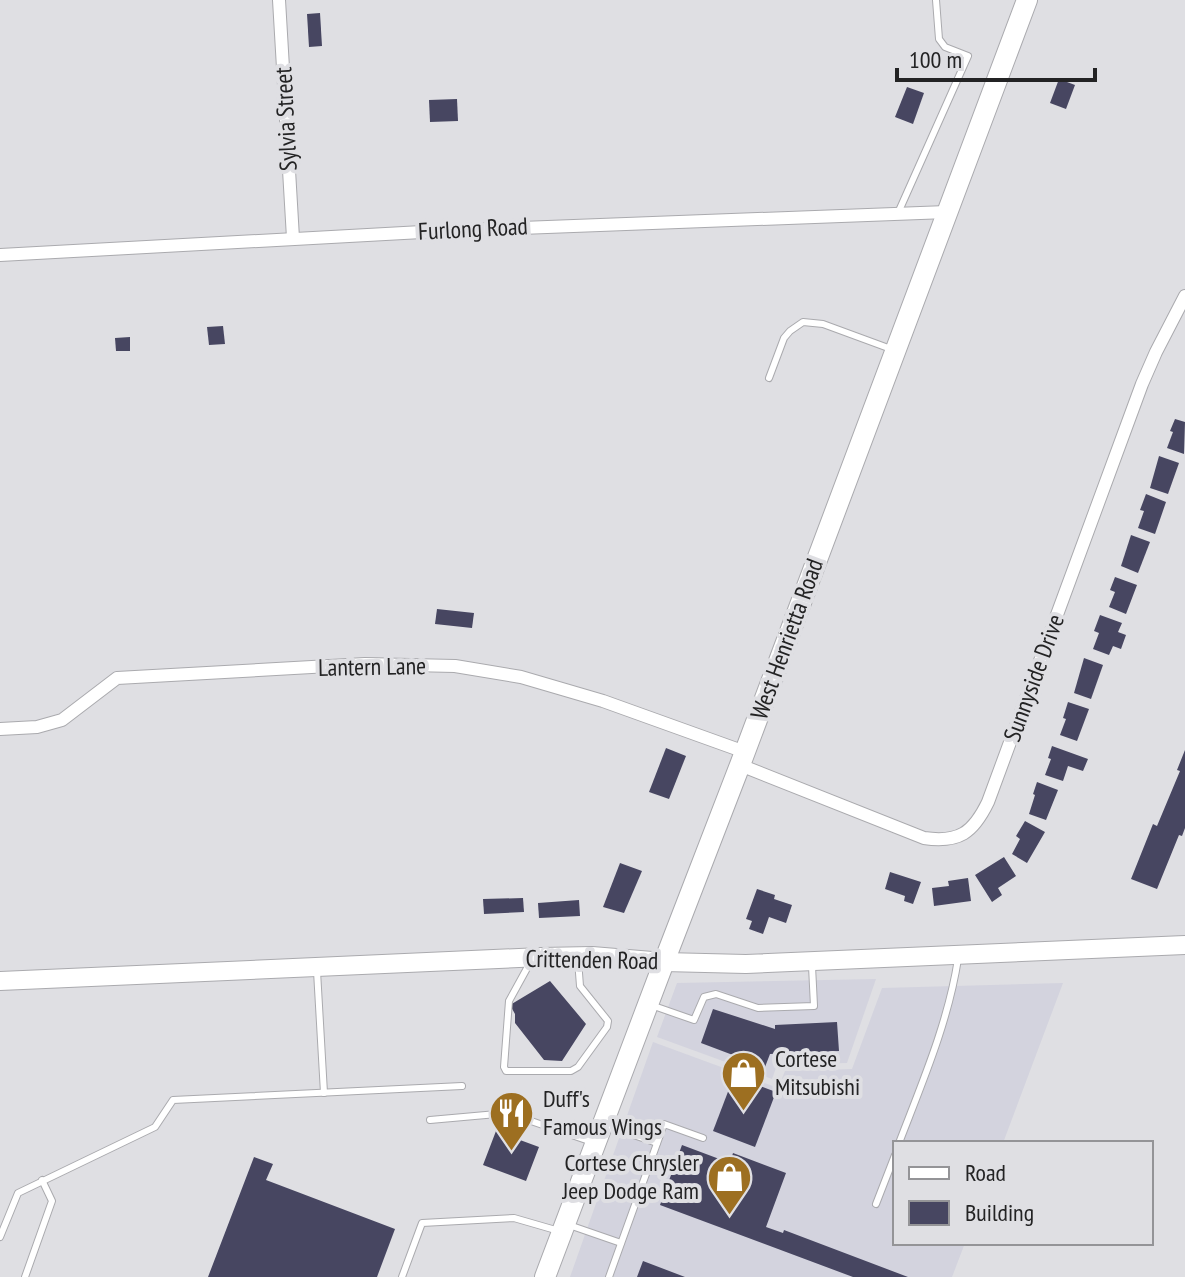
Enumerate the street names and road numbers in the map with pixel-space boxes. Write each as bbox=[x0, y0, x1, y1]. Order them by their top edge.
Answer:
street label: Sylvia Street bbox=[267, 66, 304, 172]
street label: Furlong Road bbox=[417, 210, 529, 247]
street label: West Henrietta Road bbox=[743, 554, 830, 723]
street label: Sunnyside Drive bbox=[996, 610, 1071, 746]
street label: Lantern Lane bbox=[318, 650, 426, 683]
street label: Crittenden Road bbox=[525, 943, 659, 976]

